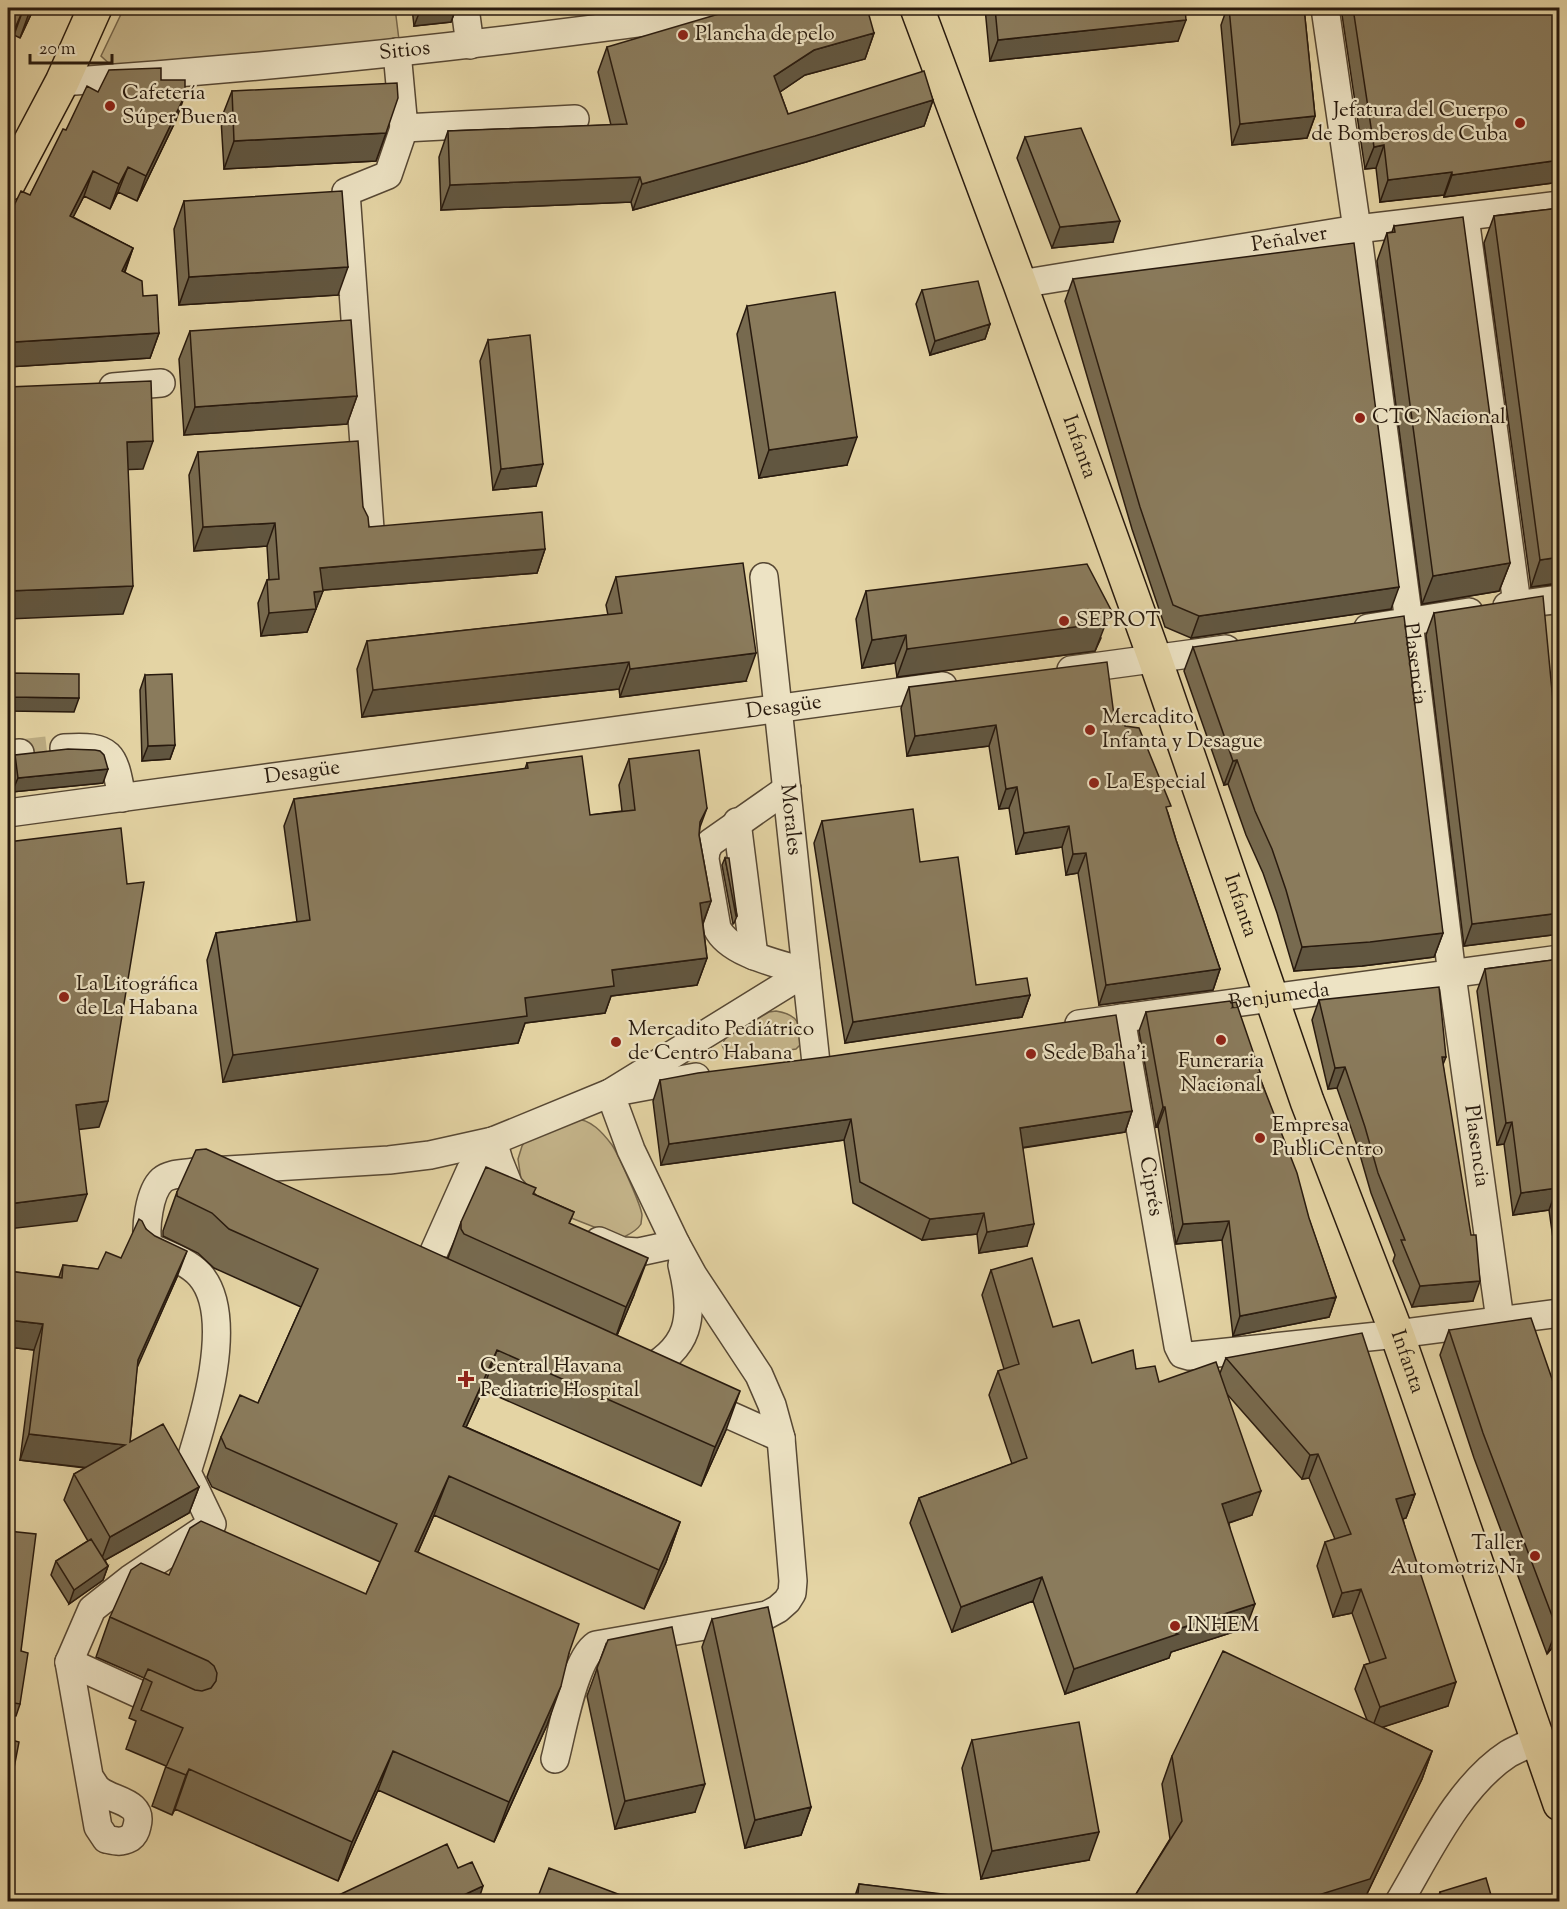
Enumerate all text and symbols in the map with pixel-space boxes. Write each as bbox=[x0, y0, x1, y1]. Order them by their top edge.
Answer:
place label: Plancha de pelo bbox=[695, 20, 835, 50]
scale bar bbox=[30, 27, 112, 65]
marker: Plancha de pelo bbox=[676, 28, 690, 42]
street label: Sitios bbox=[378, 34, 432, 69]
text: 20 m bbox=[39, 37, 76, 63]
place label: Cafetería Súper Buena bbox=[122, 79, 238, 133]
place label: Jefatura del Cuerpo de Bomberos de Cuba bbox=[1311, 96, 1508, 150]
marker: Cafetería Súper Buena bbox=[103, 99, 117, 113]
marker: Jefatura del Cuerpo de Bomberos de Cuba bbox=[1513, 116, 1527, 130]
street label: Peñalver bbox=[1249, 219, 1330, 261]
place label: CTC Nacional bbox=[1372, 403, 1506, 433]
street label: Infanta bbox=[1054, 411, 1104, 483]
marker: CTC Nacional bbox=[1353, 411, 1367, 425]
place label: SEPROT bbox=[1076, 606, 1160, 636]
marker: SEPROT bbox=[1057, 614, 1071, 628]
street label: Plasencia bbox=[1394, 621, 1434, 707]
street label: Desagüe bbox=[744, 688, 824, 728]
place label: Mercadito Infanta y Desague bbox=[1102, 703, 1263, 757]
marker: Mercadito Infanta y Desague bbox=[1083, 723, 1097, 737]
street label: Desagüe bbox=[263, 753, 342, 793]
place label: La Especial bbox=[1106, 768, 1206, 798]
marker: La Especial bbox=[1087, 776, 1101, 790]
street label: Morales bbox=[771, 782, 809, 857]
street label: Infanta bbox=[1215, 870, 1265, 942]
place label: La Litográfica de La Habana bbox=[76, 970, 199, 1024]
street label: Benjumeda bbox=[1227, 975, 1332, 1019]
marker: La Litográfica de La Habana bbox=[57, 990, 71, 1004]
place label: Mercadito Pediátrico de Centro Habana bbox=[628, 1015, 814, 1069]
marker: Funeraria Nacional bbox=[1214, 1033, 1228, 1047]
marker: Mercadito Pediátrico de Centro Habana bbox=[609, 1035, 623, 1049]
place label: Sede Baha’i bbox=[1043, 1039, 1147, 1069]
marker: Sede Baha’i bbox=[1024, 1047, 1038, 1061]
place label: Funeraria Nacional bbox=[1178, 1047, 1264, 1101]
street label: Plasencia bbox=[1455, 1103, 1496, 1189]
place label: Empresa PubliCentro bbox=[1272, 1111, 1383, 1165]
marker: Empresa PubliCentro bbox=[1253, 1131, 1267, 1145]
street label: Ciprés bbox=[1130, 1154, 1170, 1219]
street label: Infanta bbox=[1382, 1326, 1432, 1398]
place label: Central Havana Pediatric Hospital bbox=[480, 1352, 640, 1406]
marker: Central Havana Pediatric Hospital bbox=[457, 1370, 475, 1388]
place label: Taller Automotriz N1 bbox=[1390, 1529, 1523, 1583]
marker: Taller Automotriz N1 bbox=[1528, 1549, 1542, 1563]
place label: INHEM bbox=[1187, 1611, 1259, 1641]
marker: INHEM bbox=[1168, 1619, 1182, 1633]

